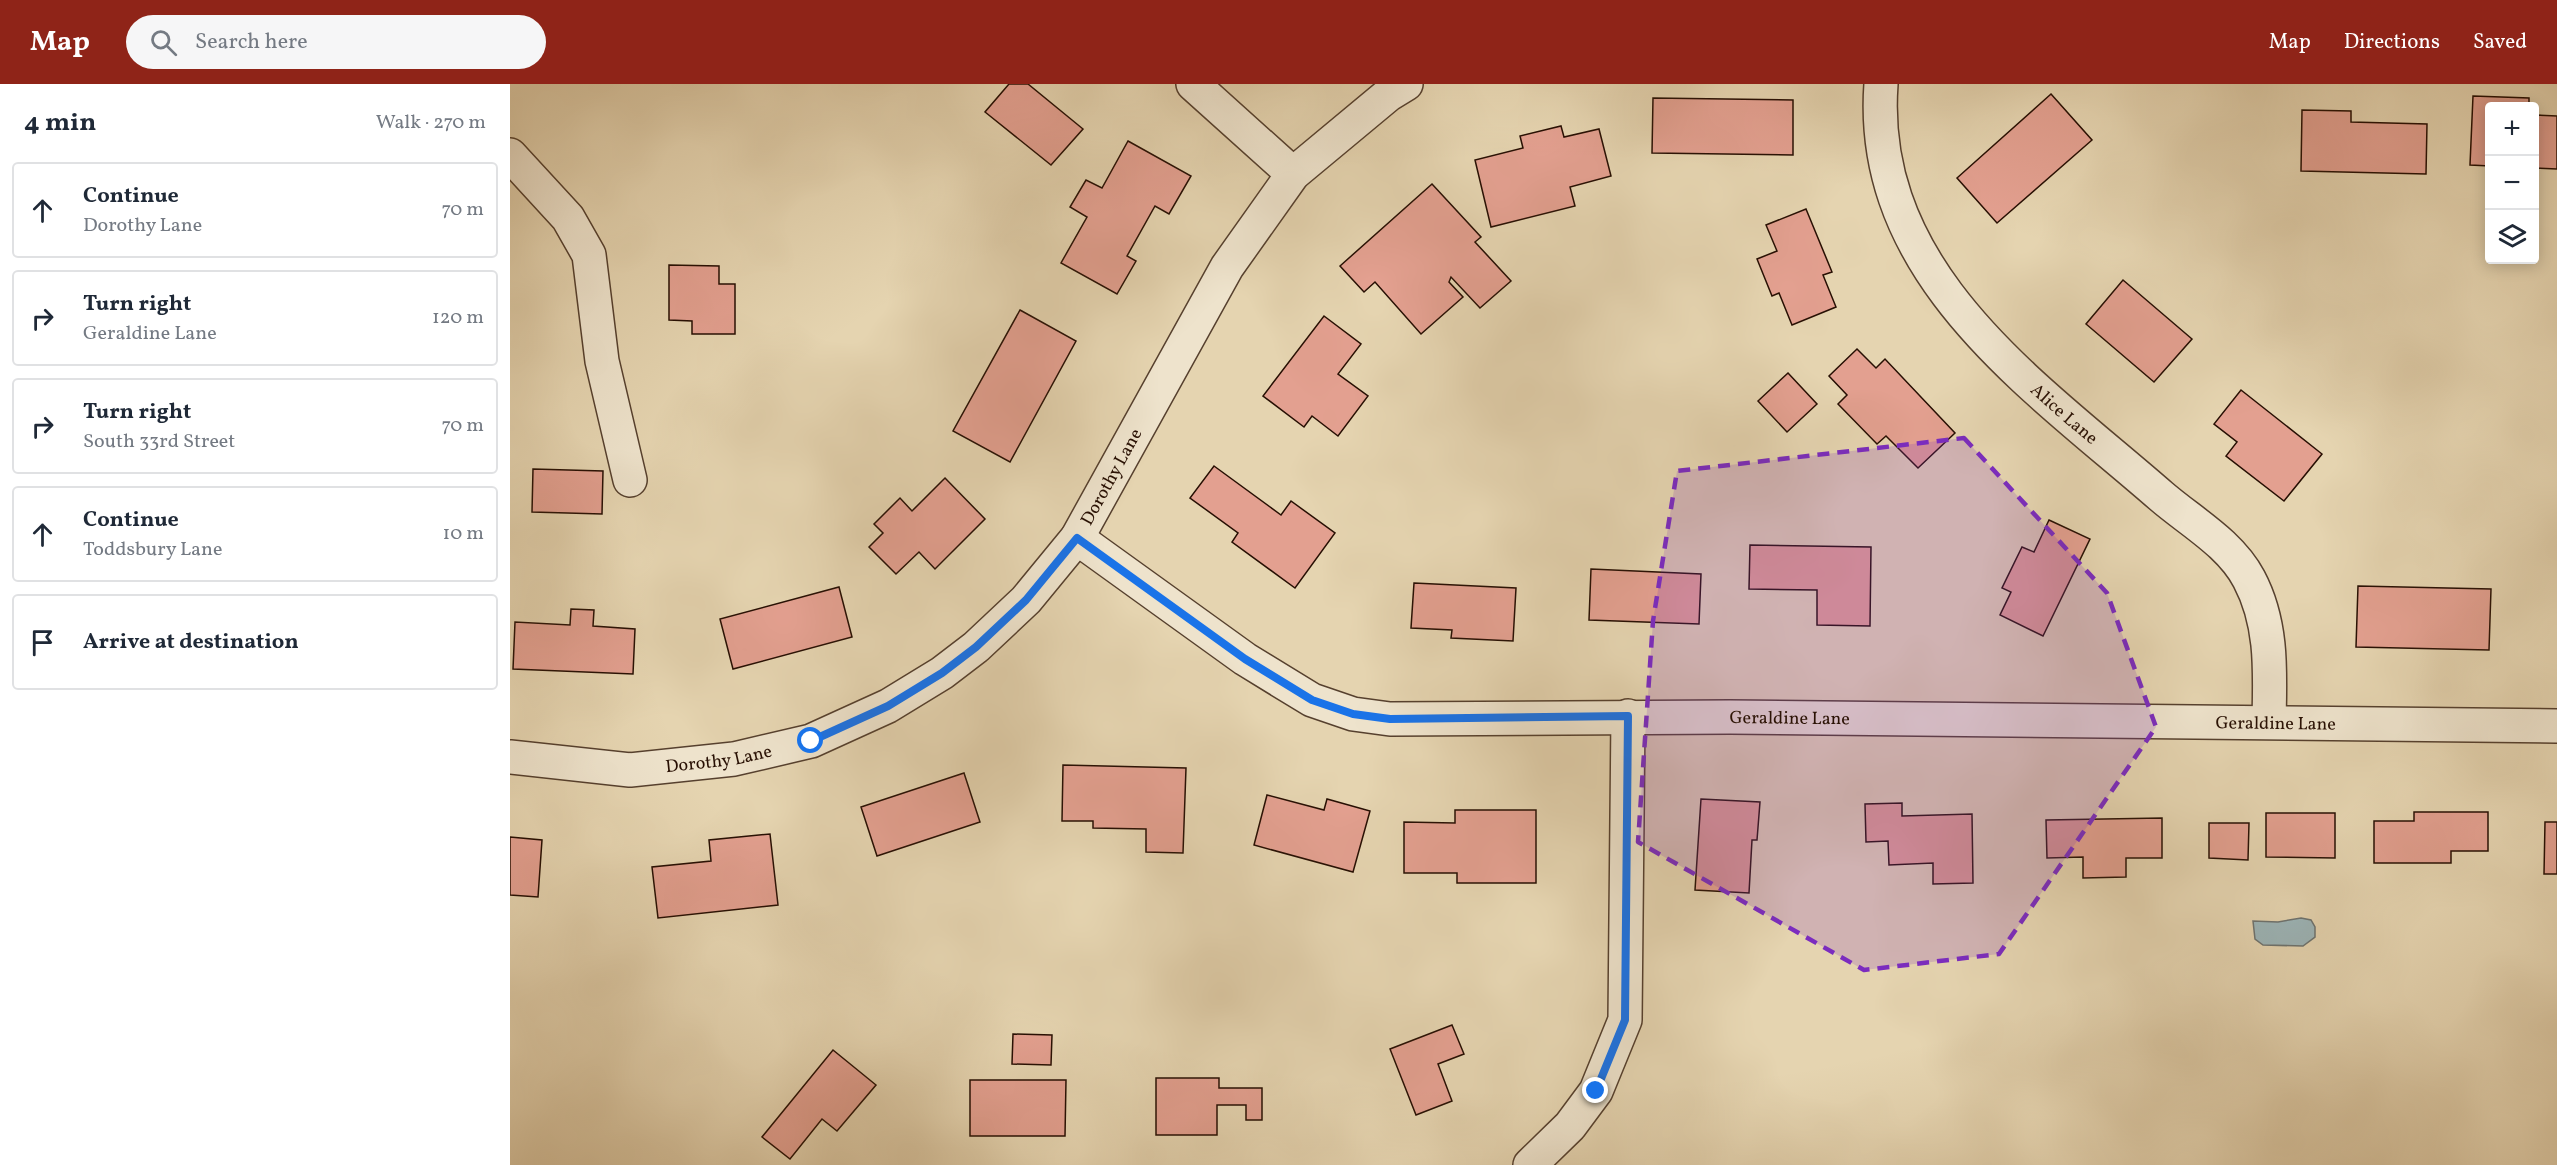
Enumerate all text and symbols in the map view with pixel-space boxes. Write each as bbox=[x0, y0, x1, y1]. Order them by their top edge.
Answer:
search box bbox=[126, 15, 546, 69]
text: Map bbox=[30, 23, 90, 62]
icon: search bbox=[147, 26, 180, 59]
text: Search here bbox=[195, 27, 308, 58]
text: Map bbox=[2269, 28, 2311, 57]
text: Directions bbox=[2344, 28, 2440, 57]
text: Saved bbox=[2473, 28, 2527, 57]
map controls bbox=[2485, 102, 2539, 264]
button: + bbox=[2485, 102, 2539, 156]
text: 4 min bbox=[24, 105, 96, 141]
text: Walk · 270 m bbox=[376, 109, 486, 137]
button: − bbox=[2485, 156, 2539, 210]
text: Continue bbox=[83, 181, 179, 212]
icon: ahead bbox=[26, 194, 59, 227]
text: 70 m bbox=[441, 196, 484, 224]
button: layers bbox=[2485, 210, 2539, 264]
text: Dorothy Lane bbox=[83, 212, 202, 240]
text: Turn right bbox=[83, 289, 191, 320]
icon: right bbox=[26, 302, 59, 335]
text: 120 m bbox=[432, 304, 484, 332]
text: Geraldine Lane bbox=[83, 320, 217, 348]
street label: Alice Lane bbox=[2024, 378, 2103, 451]
text: Turn right bbox=[83, 397, 191, 428]
icon: right bbox=[26, 410, 59, 443]
text: 70 m bbox=[441, 412, 484, 440]
street label: Dorothy Lane bbox=[1075, 424, 1149, 530]
text: South 33rd Street bbox=[83, 428, 235, 456]
text: Continue bbox=[83, 505, 179, 536]
icon: ahead bbox=[26, 518, 59, 551]
text: 10 m bbox=[443, 520, 484, 548]
text: Toddsbury Lane bbox=[83, 536, 222, 564]
icon: arrive bbox=[26, 626, 59, 659]
text: Arrive at destination bbox=[83, 627, 299, 658]
street label: Geraldine Lane bbox=[1729, 706, 1850, 732]
street label: Geraldine Lane bbox=[2215, 711, 2336, 738]
route start bbox=[797, 727, 823, 753]
street label: Dorothy Lane bbox=[664, 740, 775, 780]
route end bbox=[1582, 1077, 1608, 1103]

